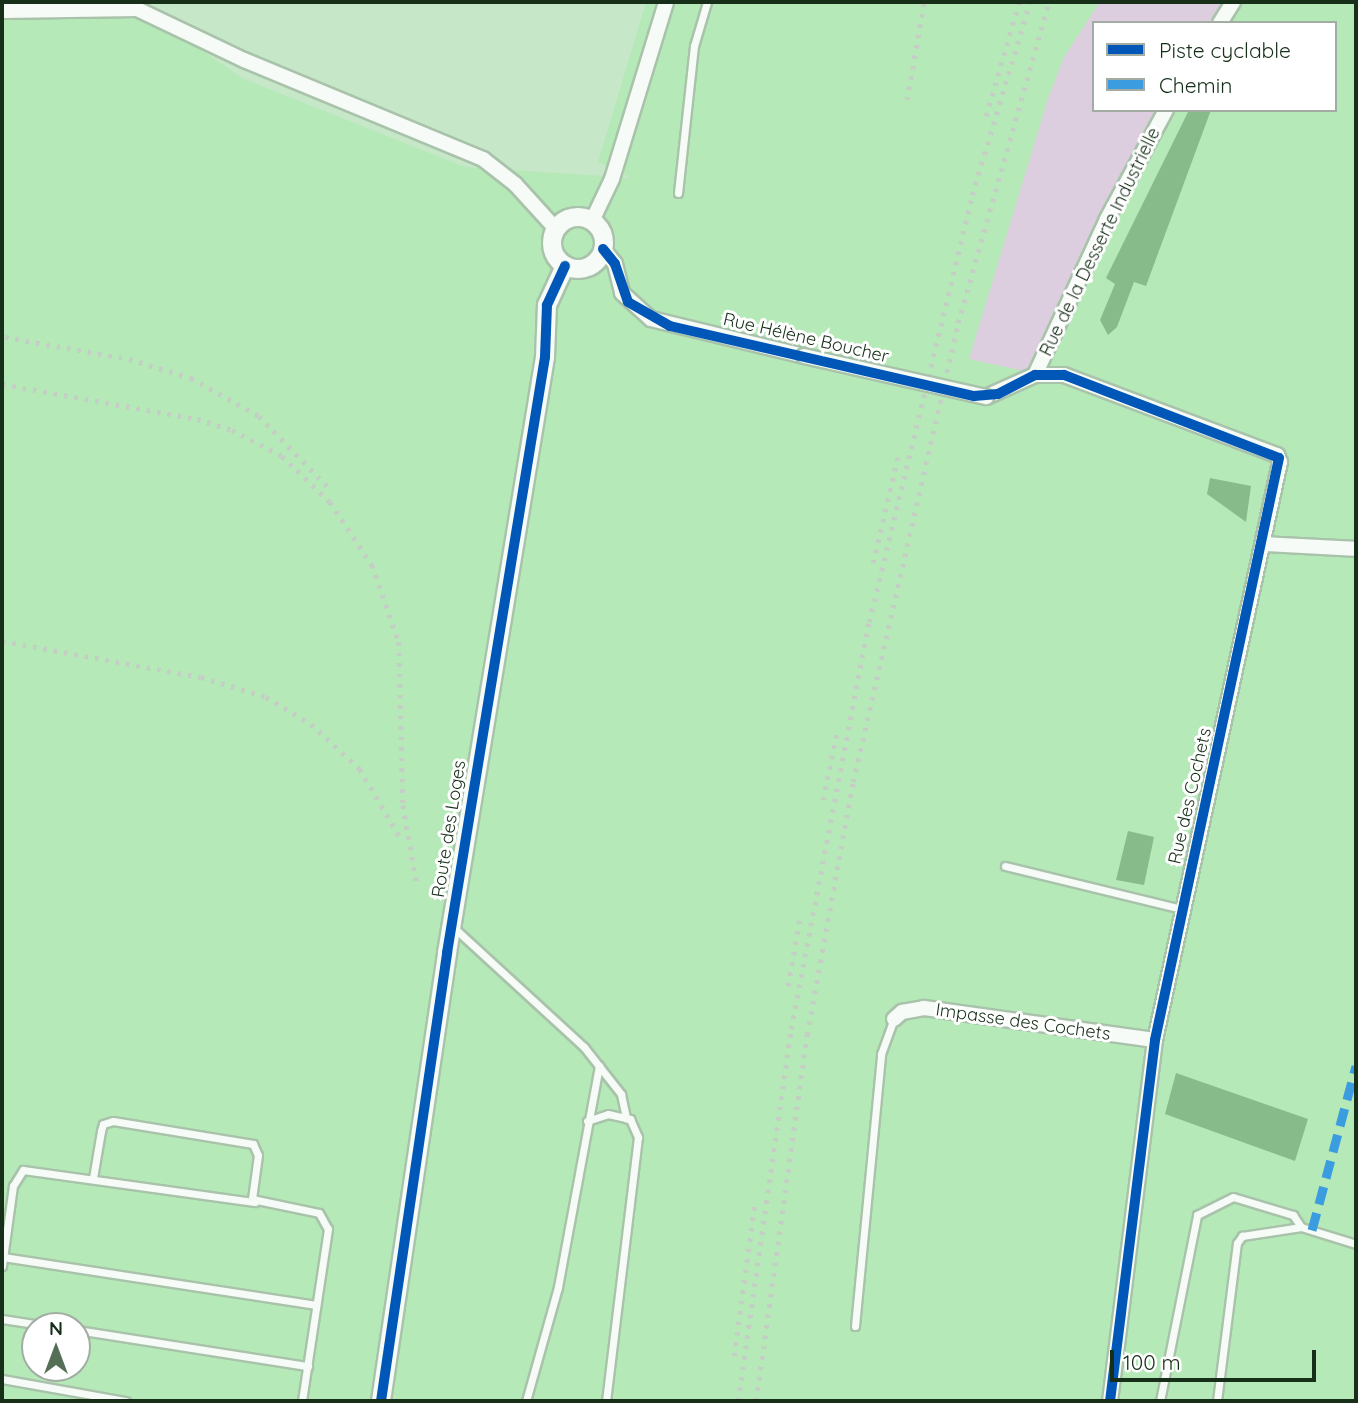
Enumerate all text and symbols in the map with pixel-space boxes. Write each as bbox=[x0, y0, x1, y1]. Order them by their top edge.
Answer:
legend bbox=[1092, 21, 1337, 112]
text: Piste cyclable bbox=[1159, 37, 1291, 63]
text: Chemin bbox=[1159, 72, 1232, 98]
street label: Rue de la Desserte Industrielle bbox=[1035, 124, 1165, 360]
street label: Rue Hélène Boucher bbox=[721, 308, 891, 368]
street label: Rue des Cochets bbox=[1164, 726, 1216, 866]
street label: Route des Loges bbox=[427, 759, 471, 899]
street label: Impasse des Cochets bbox=[934, 999, 1112, 1045]
north arrow bbox=[21, 1312, 91, 1382]
text: N bbox=[49, 1316, 63, 1340]
scale bar bbox=[1113, 1336, 1320, 1380]
text: 100 m bbox=[1123, 1349, 1181, 1375]

